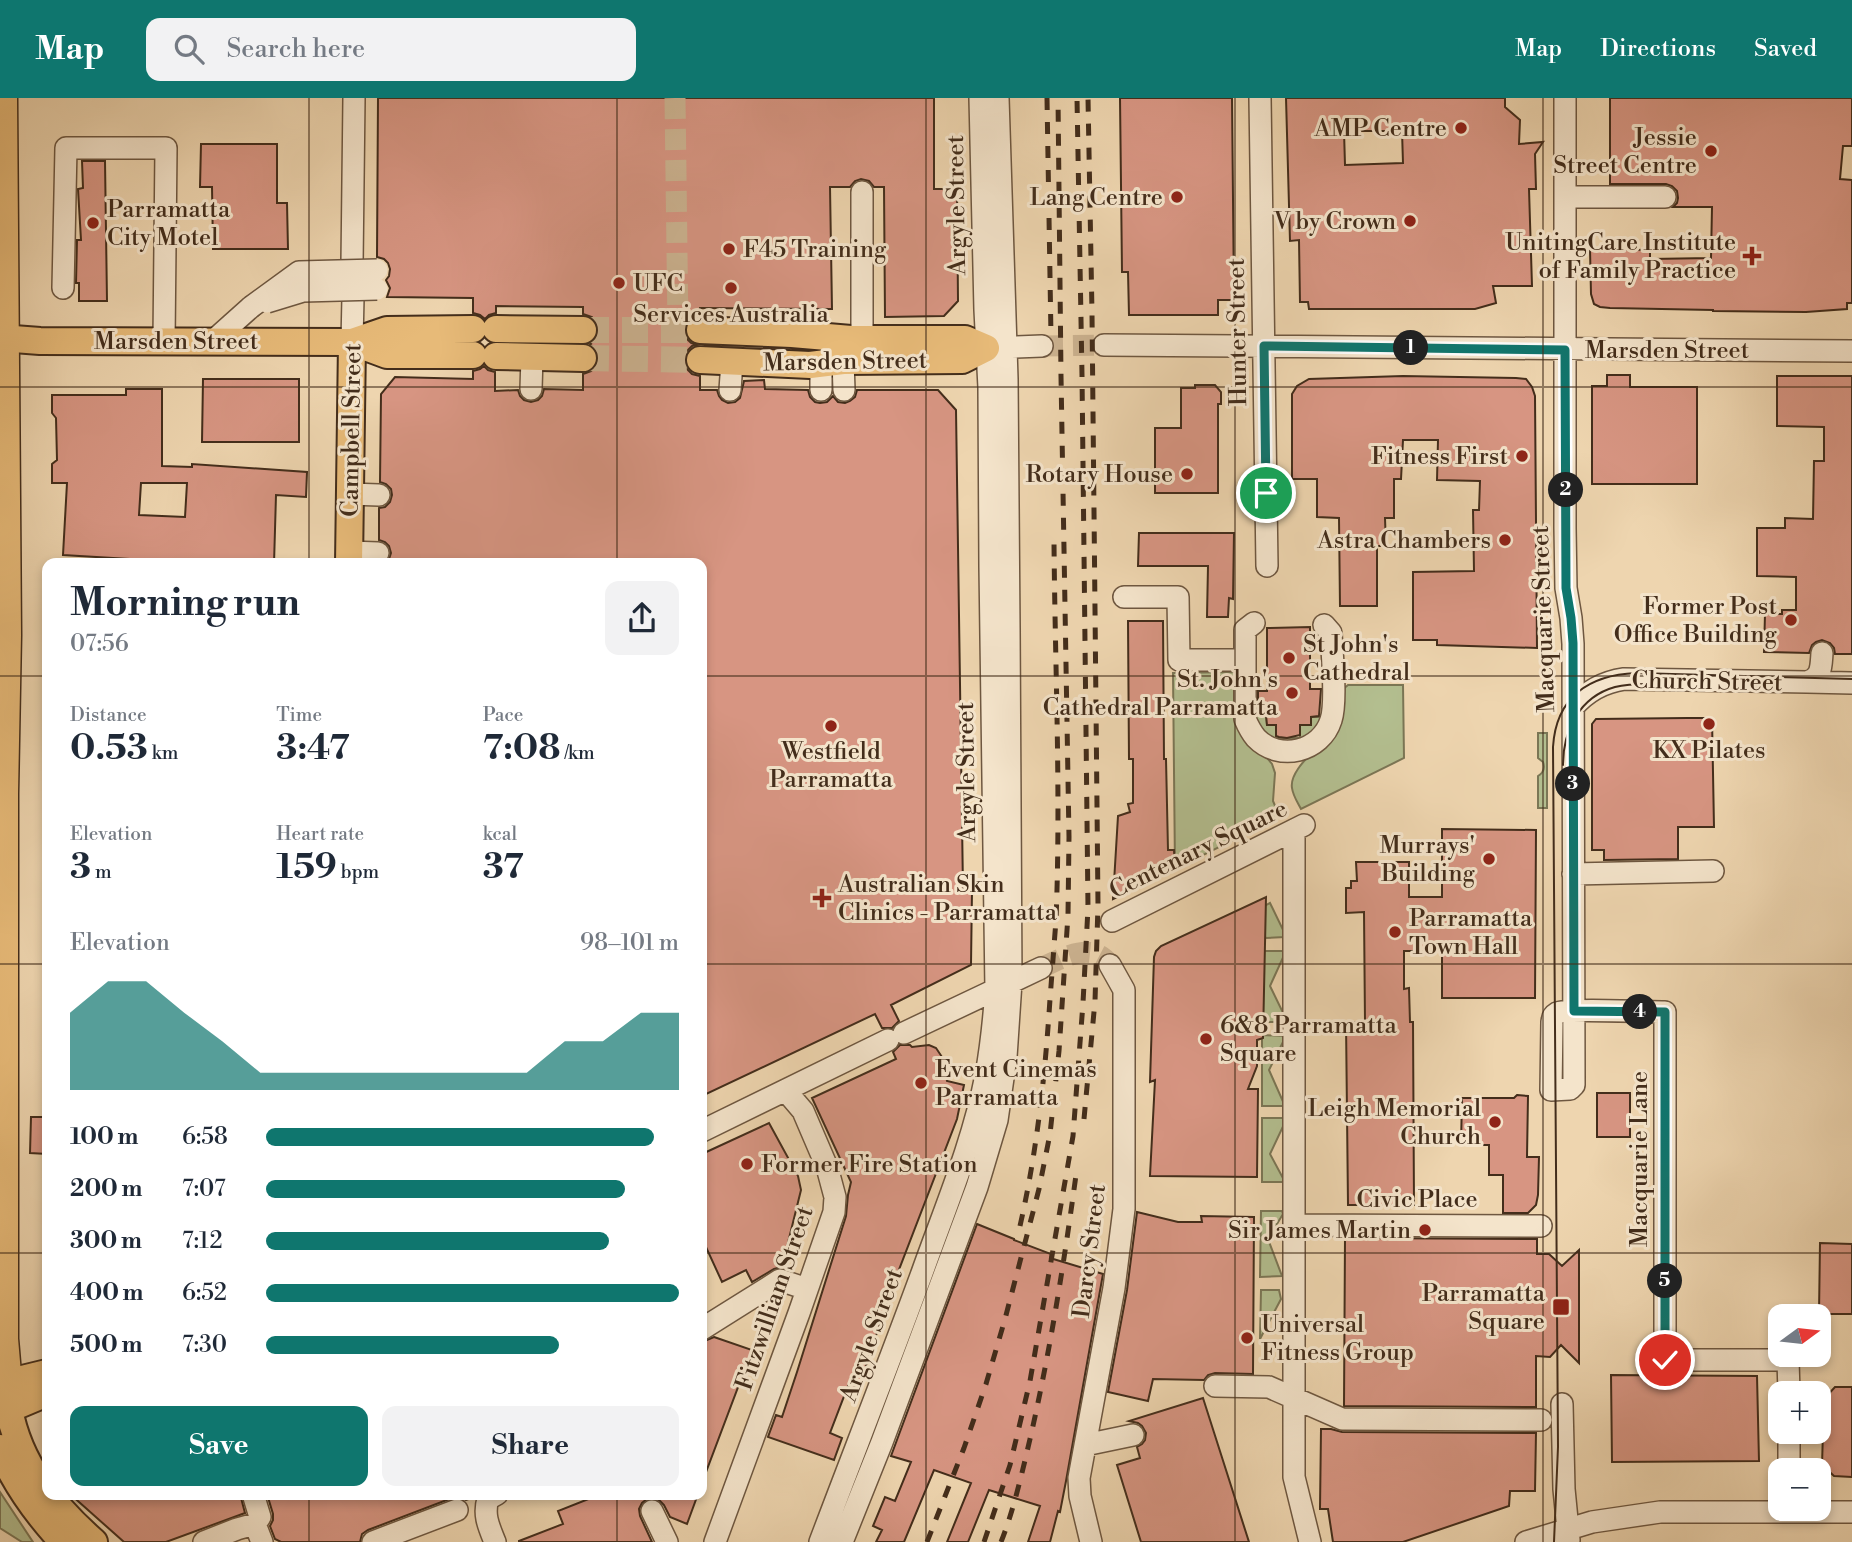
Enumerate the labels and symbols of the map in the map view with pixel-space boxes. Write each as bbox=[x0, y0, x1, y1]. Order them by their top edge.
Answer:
place label: AMP Centre bbox=[1313, 114, 1447, 144]
marker: AMP Centre bbox=[1453, 120, 1469, 136]
place label: Jessie Street Centre bbox=[1553, 123, 1697, 181]
street label: Argyle Street bbox=[941, 134, 973, 276]
marker: Jessie Street Centre bbox=[1703, 143, 1719, 159]
place label: Lang Centre bbox=[1030, 183, 1163, 213]
marker: Lang Centre bbox=[1169, 189, 1185, 205]
place label: Parramatta City Motel bbox=[107, 195, 231, 253]
place label: V by Crown bbox=[1272, 207, 1396, 237]
marker: V by Crown bbox=[1402, 213, 1418, 229]
marker: Parramatta City Motel bbox=[85, 215, 101, 231]
place label: UnitingCare Institute of Family Practice bbox=[1505, 228, 1736, 286]
place label: F45 Training bbox=[743, 235, 887, 265]
marker: F45 Training bbox=[721, 241, 737, 257]
marker: UnitingCare Institute of Family Practice bbox=[1742, 246, 1762, 266]
street label: Hunter Street bbox=[1222, 257, 1254, 406]
place label: UFC bbox=[633, 269, 683, 299]
marker: UFC bbox=[611, 275, 627, 291]
marker: Services Australia bbox=[723, 280, 739, 296]
place label: Services Australia bbox=[633, 300, 830, 330]
street label: Marsden Street bbox=[94, 327, 259, 357]
pin: 1 bbox=[1394, 330, 1428, 366]
street label: Marsden Street bbox=[1585, 336, 1750, 366]
street label: Campbell Street bbox=[335, 342, 369, 517]
street label: Marsden Street bbox=[763, 346, 928, 378]
place label: Fitness First bbox=[1371, 442, 1509, 472]
marker: Fitness First bbox=[1514, 448, 1530, 464]
place label: Rotary House bbox=[1025, 460, 1173, 490]
pin bbox=[1236, 463, 1296, 523]
marker: Rotary House bbox=[1179, 466, 1195, 482]
pin: 2 bbox=[1548, 472, 1584, 508]
street label: Macquarie Street bbox=[1526, 524, 1562, 713]
place label: Astra Chambers bbox=[1316, 526, 1491, 556]
marker: Astra Chambers bbox=[1497, 532, 1513, 548]
place label: Former Post Office Building bbox=[1614, 592, 1778, 650]
marker: Former Post Office Building bbox=[1783, 612, 1799, 628]
place label: St John's Cathedral bbox=[1303, 630, 1410, 688]
marker: St John's Cathedral bbox=[1281, 650, 1297, 666]
place label: St. John's Cathedral Parramatta bbox=[1043, 665, 1279, 723]
street label: Church Street bbox=[1631, 666, 1783, 698]
marker: St. John's Cathedral Parramatta bbox=[1284, 685, 1300, 701]
street label: Argyle Street bbox=[951, 701, 983, 843]
marker: KX Pilates bbox=[1701, 716, 1717, 732]
marker: Westfield Parramatta bbox=[823, 718, 839, 734]
place label: KX Pilates bbox=[1652, 736, 1766, 766]
place label: Westfield Parramatta bbox=[769, 737, 893, 795]
pin: 3 bbox=[1556, 766, 1590, 802]
street label: Centenary Square bbox=[1105, 794, 1292, 906]
place label: Murrays' Building bbox=[1379, 831, 1476, 889]
marker: Murrays' Building bbox=[1481, 851, 1497, 867]
place label: Australian Skin Clinics - Parramatta bbox=[837, 870, 1058, 928]
marker: Australian Skin Clinics - Parramatta bbox=[812, 888, 832, 908]
place label: Parramatta Town Hall bbox=[1409, 904, 1533, 962]
marker: Parramatta Town Hall bbox=[1387, 924, 1403, 940]
pin: 4 bbox=[1622, 995, 1658, 1030]
place label: 6&8 Parramatta Square bbox=[1220, 1011, 1398, 1069]
marker: 6&8 Parramatta Square bbox=[1198, 1031, 1214, 1047]
place label: Event Cinemas Parramatta bbox=[935, 1055, 1097, 1113]
street label: Macquarie Lane bbox=[1625, 1071, 1655, 1247]
marker: Event Cinemas Parramatta bbox=[913, 1075, 929, 1091]
place label: Leigh Memorial Church bbox=[1308, 1094, 1481, 1152]
marker: Leigh Memorial Church bbox=[1487, 1114, 1503, 1130]
place label: Former Fire Station bbox=[761, 1150, 978, 1180]
marker: Former Fire Station bbox=[739, 1156, 755, 1172]
street label: Darcy Street bbox=[1067, 1182, 1113, 1320]
street label: Civic Place bbox=[1356, 1185, 1478, 1215]
street label: Fitzwilliam Street bbox=[729, 1202, 821, 1394]
place label: Sir James Martin bbox=[1228, 1216, 1411, 1246]
marker: Sir James Martin bbox=[1417, 1222, 1433, 1238]
street label: Argyle Street bbox=[834, 1264, 910, 1407]
pin: 5 bbox=[1648, 1264, 1682, 1298]
place label: Parramatta Square bbox=[1422, 1279, 1546, 1337]
marker: Parramatta Square bbox=[1551, 1297, 1571, 1317]
north arrow bbox=[1768, 1304, 1830, 1367]
place label: Universal Fitness Group bbox=[1261, 1310, 1414, 1368]
marker: Universal Fitness Group bbox=[1239, 1330, 1255, 1346]
pin bbox=[1635, 1330, 1695, 1390]

